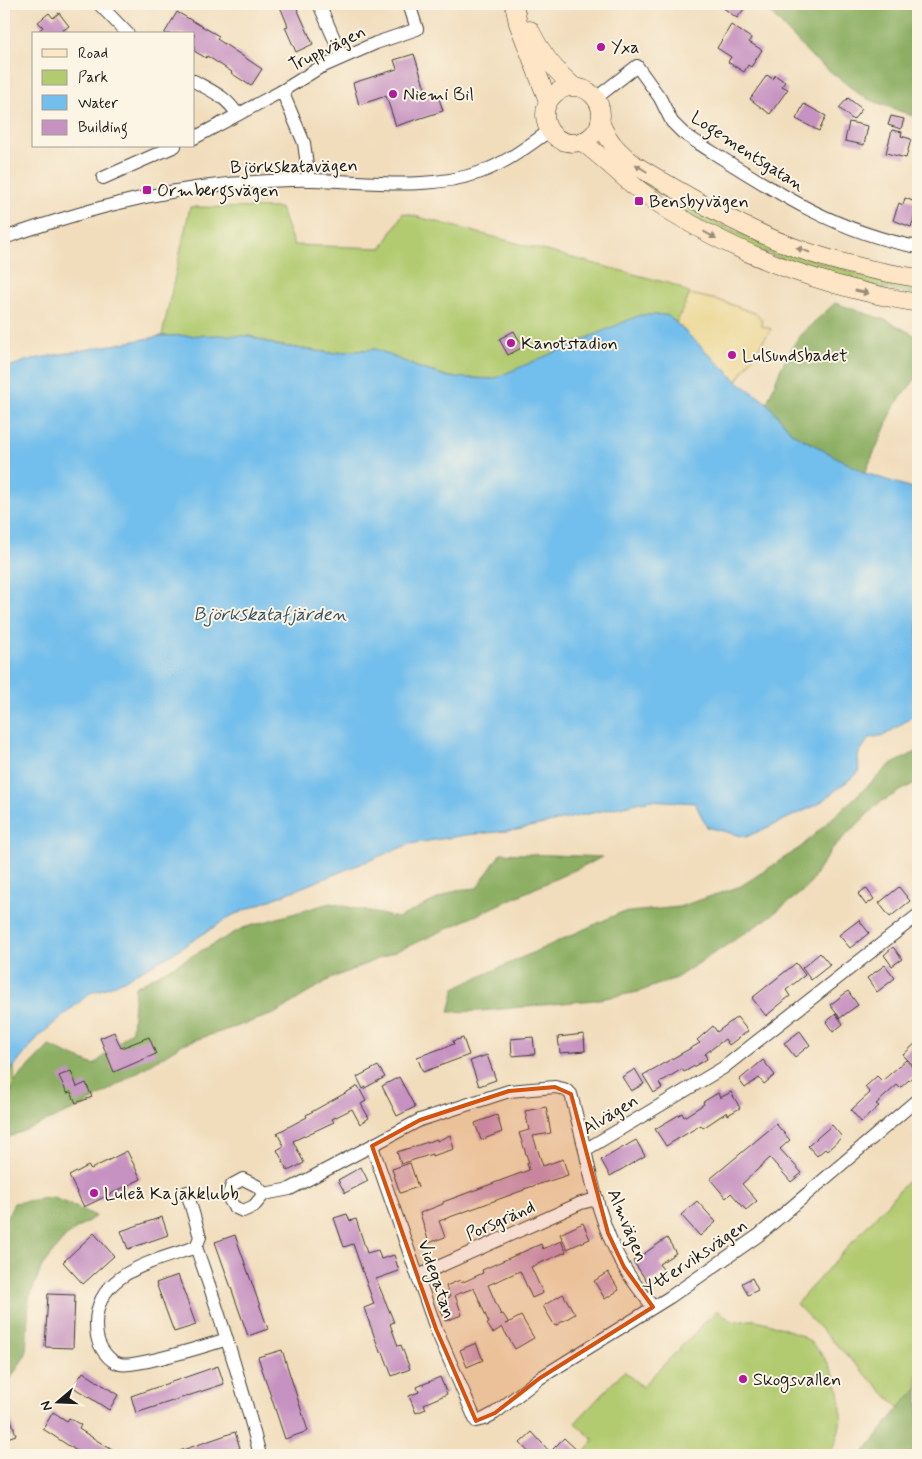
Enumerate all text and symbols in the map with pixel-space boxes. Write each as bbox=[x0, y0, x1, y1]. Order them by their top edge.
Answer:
street label: Truppvägen bbox=[285, 20, 370, 78]
legend bbox=[32, 32, 195, 148]
place label: Yxa bbox=[611, 36, 640, 60]
marker: Yxa bbox=[595, 41, 607, 53]
text: Road bbox=[78, 44, 108, 64]
text: Park bbox=[78, 68, 108, 88]
place label: Niemi Bil bbox=[403, 83, 474, 107]
marker: Niemi Bil bbox=[387, 88, 399, 100]
text: Water bbox=[78, 94, 118, 114]
street label: Logementsgatan bbox=[685, 106, 809, 199]
text: Building bbox=[78, 118, 128, 139]
street label: Björkskatavägen bbox=[230, 154, 358, 180]
one-way arrow bbox=[634, 164, 648, 173]
place label: Ormbergsvägen bbox=[157, 179, 279, 205]
marker: Ormbergsvägen bbox=[141, 184, 153, 196]
place label: Bensbyvägen bbox=[649, 190, 749, 214]
marker: Bensbyvägen bbox=[633, 195, 645, 207]
one-way arrow bbox=[703, 231, 718, 239]
one-way arrow bbox=[795, 246, 810, 254]
one-way arrow bbox=[854, 288, 870, 296]
place label: Kanotstadion bbox=[521, 332, 618, 356]
marker: Kanotstadion bbox=[505, 337, 517, 349]
place label: Lulsundsbadet bbox=[742, 344, 848, 368]
marker: Lulsundsbadet bbox=[726, 349, 738, 361]
water label: Björkskatafjärden bbox=[193, 602, 347, 627]
street label: Alvägen bbox=[578, 1089, 643, 1141]
place label: Luleå Kajakklubb bbox=[104, 1182, 239, 1206]
street label: Almvägen bbox=[601, 1185, 653, 1266]
marker: Luleå Kajakklubb bbox=[88, 1187, 100, 1199]
street label: Porsgränd bbox=[462, 1195, 539, 1247]
street label: Ytterviksvägen bbox=[639, 1214, 752, 1302]
street label: Videgatan bbox=[410, 1237, 461, 1322]
place label: Skogsvallen bbox=[753, 1368, 841, 1393]
marker: Skogsvallen bbox=[737, 1373, 749, 1385]
north arrow bbox=[32, 1376, 82, 1426]
text: N bbox=[37, 1399, 57, 1413]

